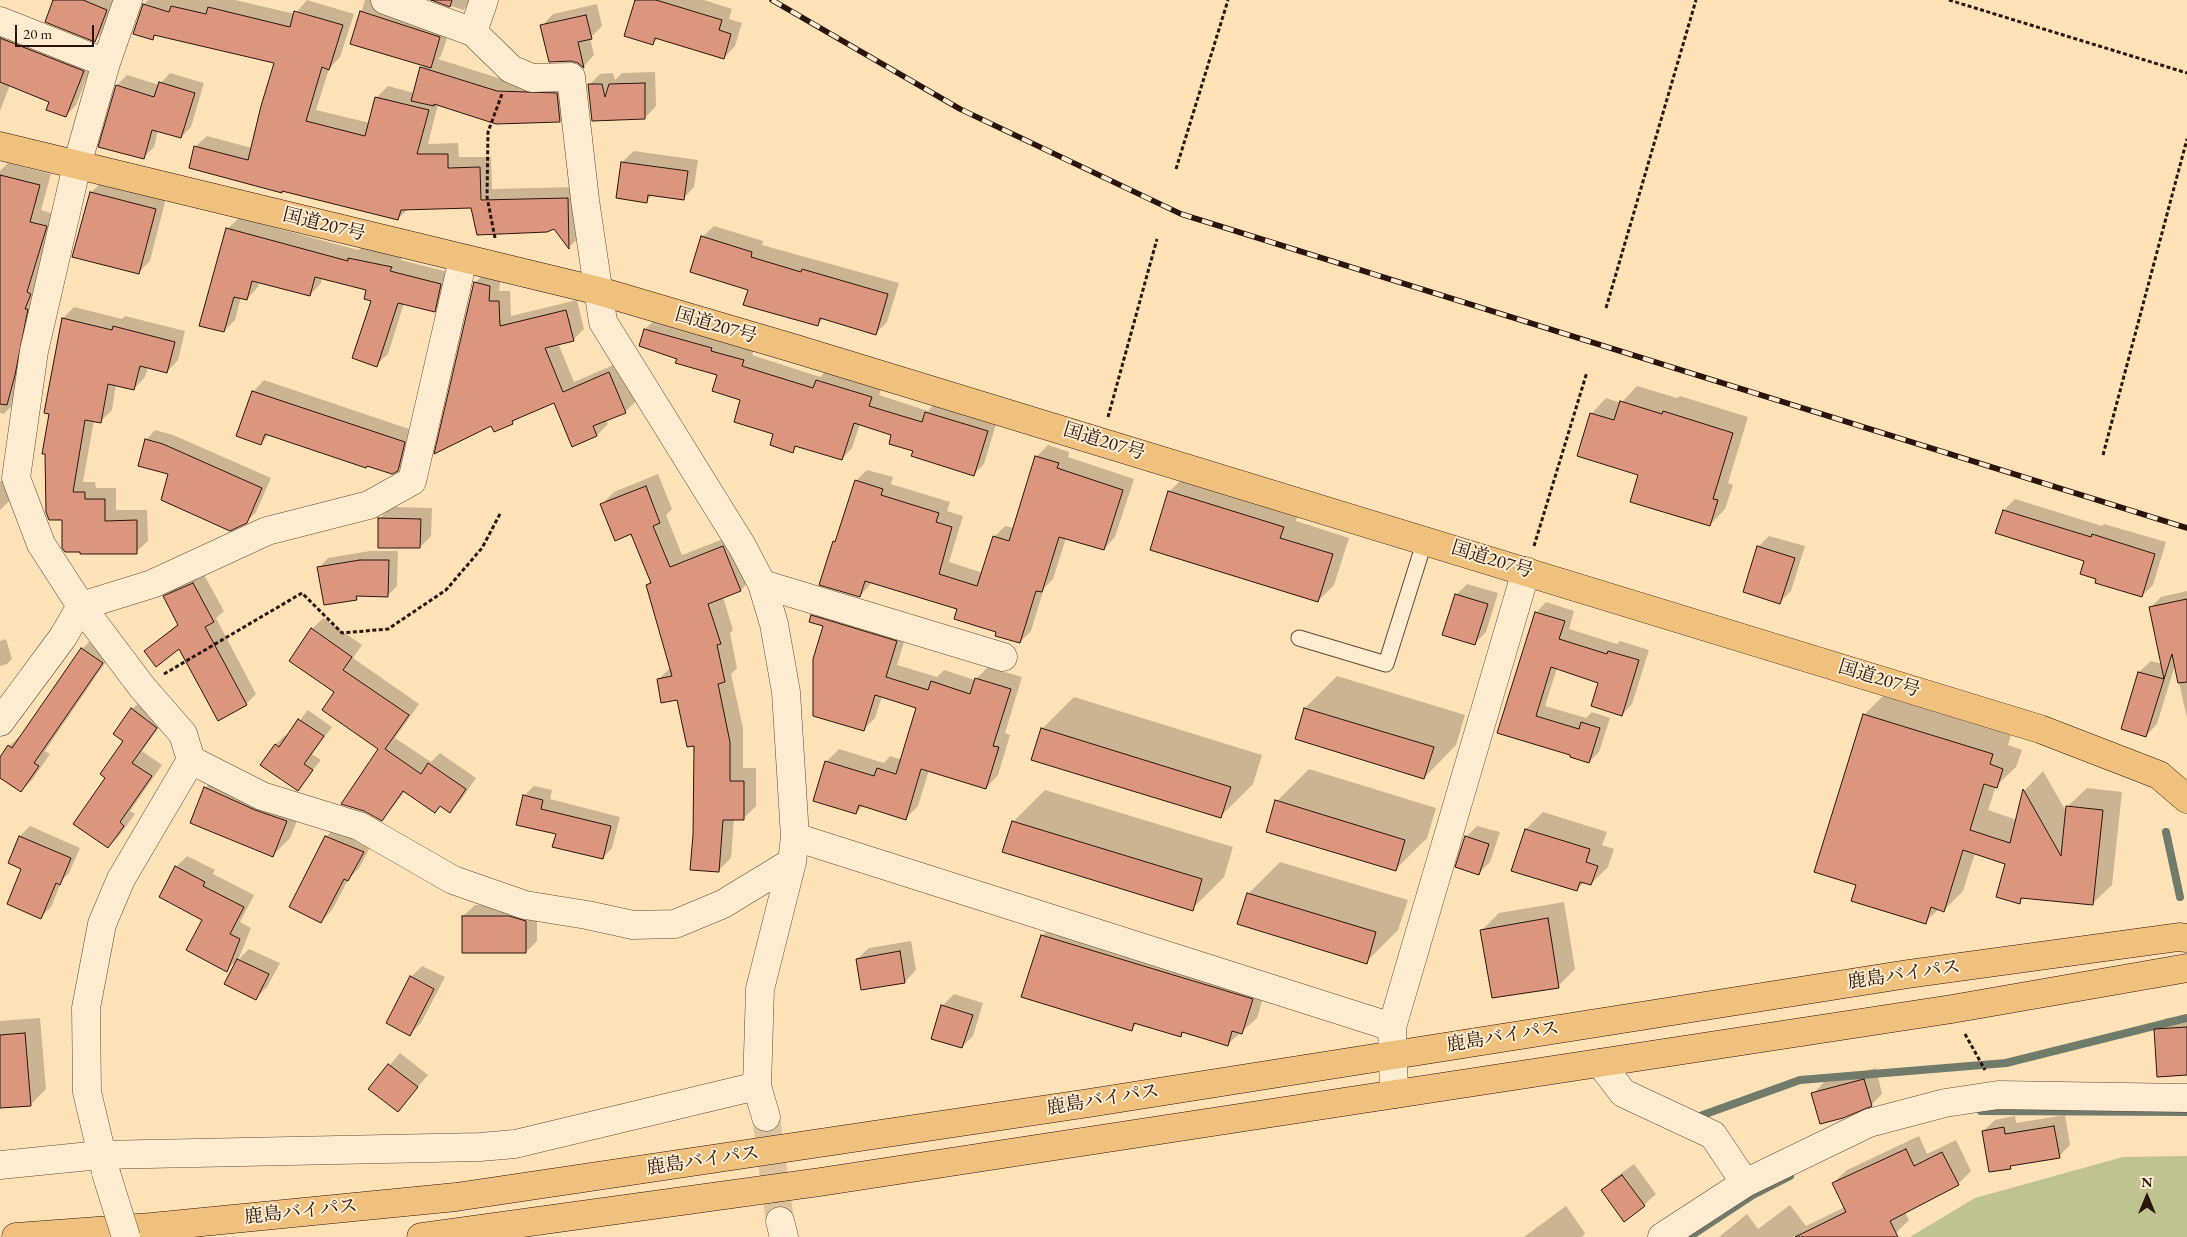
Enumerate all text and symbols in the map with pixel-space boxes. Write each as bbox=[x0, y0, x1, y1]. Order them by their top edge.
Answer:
scale bar bbox=[18, 15, 96, 47]
text: 20 m bbox=[23, 24, 52, 43]
street label: 国道207号 bbox=[280, 204, 368, 246]
street label: 国道207号 bbox=[672, 303, 760, 349]
street label: 国道207号 bbox=[1060, 419, 1148, 465]
street label: 国道207号 bbox=[1448, 537, 1536, 583]
street label: 国道207号 bbox=[1835, 656, 1923, 702]
street label: 鹿島バイパス bbox=[1846, 956, 1962, 994]
street label: 鹿島バイパス bbox=[1445, 1017, 1561, 1057]
street label: 鹿島バイパス bbox=[1045, 1080, 1161, 1120]
street label: 鹿島バイパス bbox=[645, 1142, 761, 1180]
north arrow bbox=[2122, 1172, 2172, 1222]
text: N bbox=[2141, 1173, 2153, 1191]
street label: 鹿島バイパス bbox=[243, 1195, 359, 1229]

